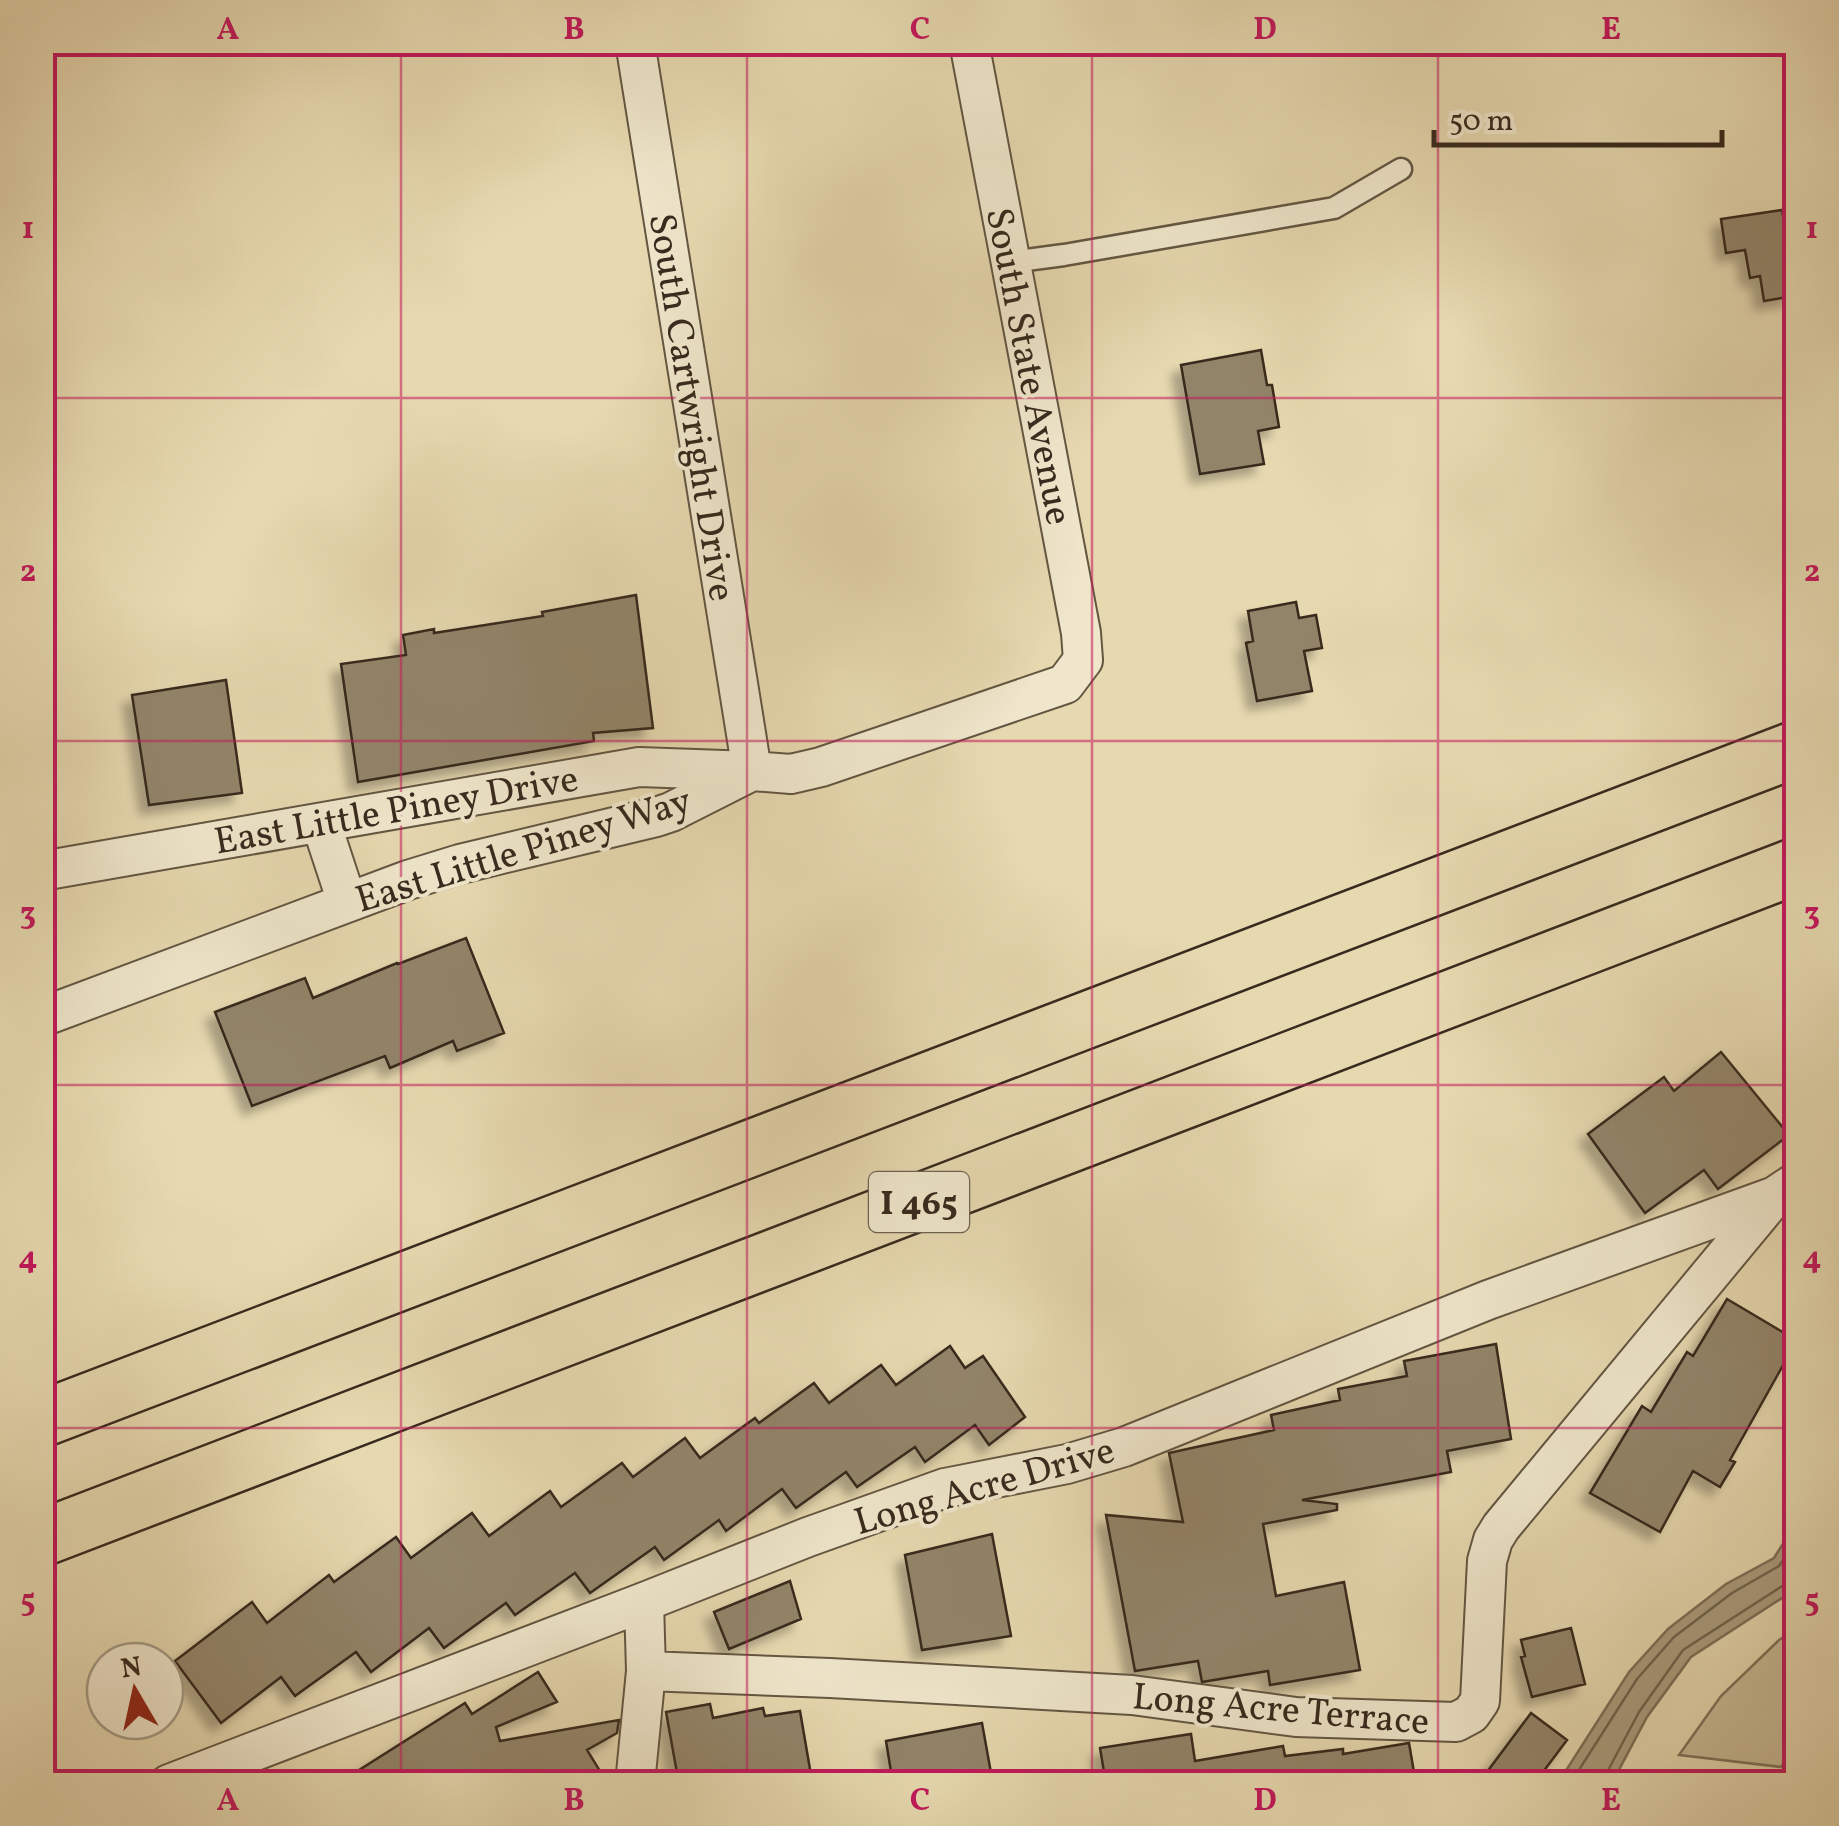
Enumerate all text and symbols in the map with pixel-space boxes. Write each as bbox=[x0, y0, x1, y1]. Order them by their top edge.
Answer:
text: A bbox=[217, 9, 240, 53]
text: B bbox=[563, 9, 585, 53]
text: C bbox=[910, 9, 930, 53]
text: D bbox=[1253, 9, 1277, 53]
text: E bbox=[1601, 9, 1621, 53]
scale bar bbox=[1434, 85, 1722, 147]
text: 50 m bbox=[1449, 101, 1513, 143]
street label: South State Avenue bbox=[970, 204, 1083, 530]
text: 1 bbox=[22, 208, 34, 252]
text: 1 bbox=[1806, 208, 1818, 252]
street label: South Cartwright Drive bbox=[633, 210, 746, 605]
text: 2 bbox=[20, 551, 36, 595]
text: 2 bbox=[1804, 551, 1820, 595]
street label: East Little Piney Drive bbox=[211, 754, 583, 871]
street label: East Little Piney Way bbox=[350, 776, 698, 929]
text: 3 bbox=[20, 894, 36, 938]
text: 3 bbox=[1804, 894, 1820, 938]
road number: I 465 bbox=[869, 1172, 969, 1232]
text: 4 bbox=[18, 1238, 38, 1282]
text: 4 bbox=[1802, 1238, 1822, 1282]
street label: Long Acre Drive bbox=[849, 1426, 1121, 1551]
text: 5 bbox=[20, 1581, 36, 1625]
text: 5 bbox=[1804, 1581, 1820, 1625]
north arrow bbox=[85, 1641, 185, 1741]
text: N bbox=[118, 1648, 145, 1690]
street label: Long Acre Terrace bbox=[1130, 1672, 1431, 1751]
text: A bbox=[217, 1780, 240, 1824]
text: B bbox=[563, 1780, 585, 1824]
text: C bbox=[910, 1780, 930, 1824]
text: D bbox=[1253, 1780, 1277, 1824]
text: E bbox=[1601, 1780, 1621, 1824]

